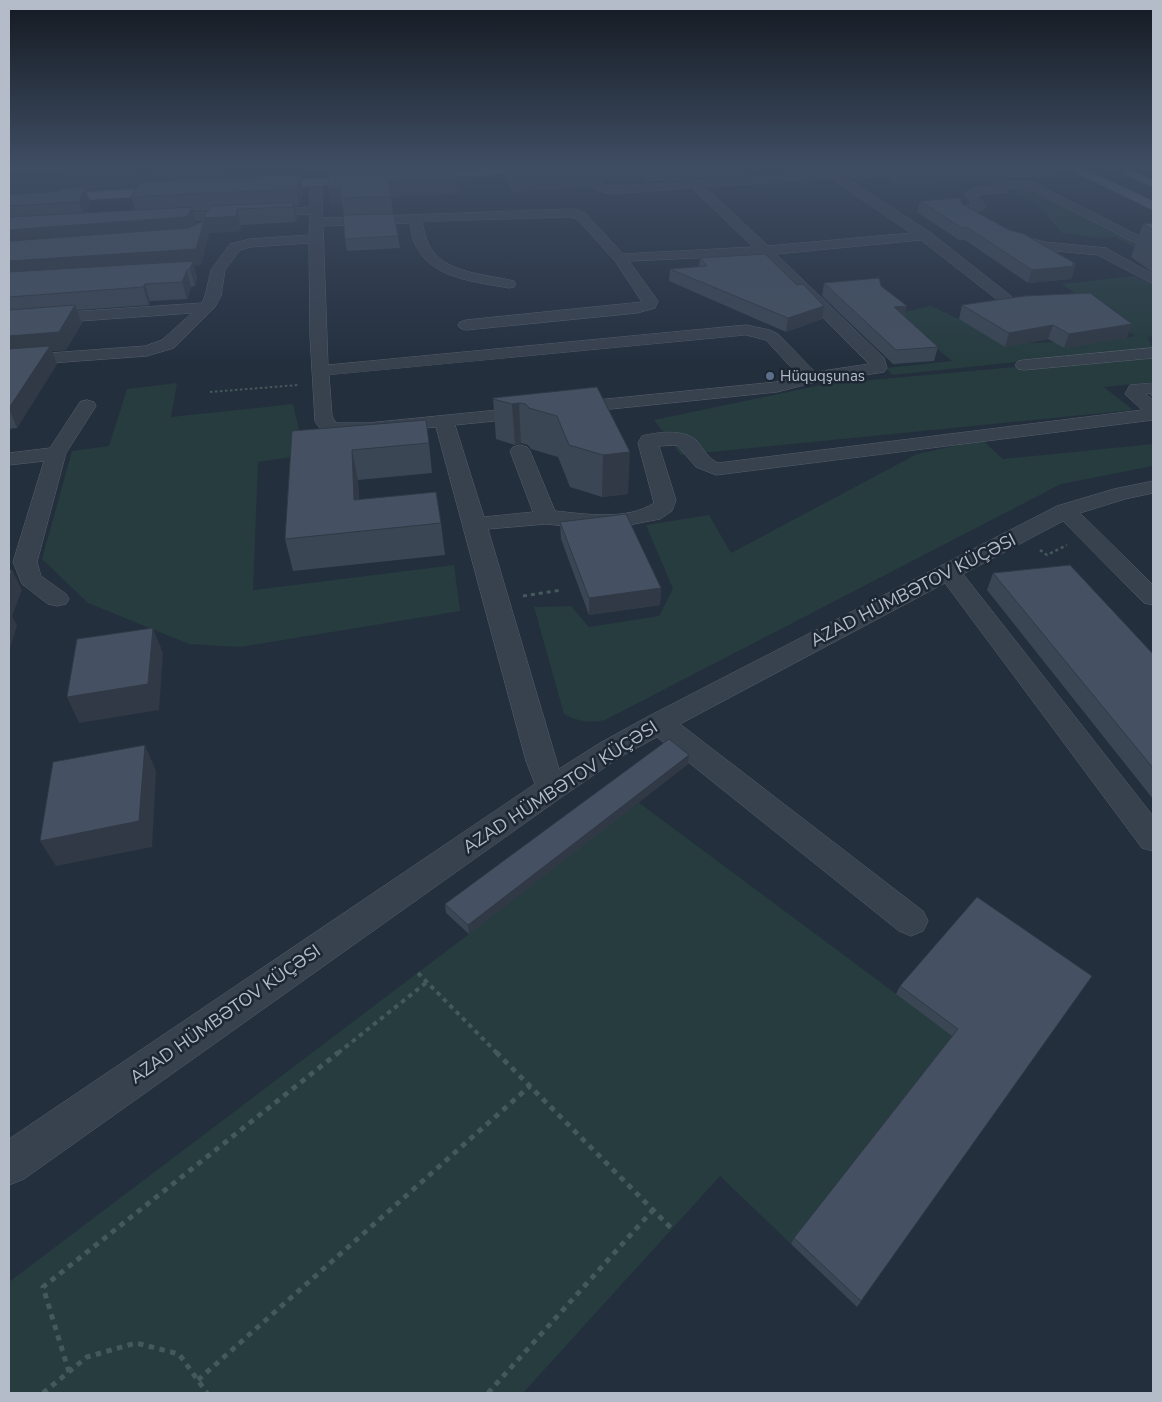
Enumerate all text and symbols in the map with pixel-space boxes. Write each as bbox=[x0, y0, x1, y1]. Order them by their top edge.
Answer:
place label: Hüquqşunas bbox=[780, 366, 865, 386]
marker: Hüquqşunas bbox=[764, 370, 776, 382]
street label: AZAD HÜMBƏTOV KÜÇƏSI bbox=[806, 528, 1020, 652]
street label: AZAD HÜMBƏTOV KÜÇƏSI bbox=[458, 715, 662, 859]
street label: AZAD HÜMBƏTOV KÜÇƏSI bbox=[125, 939, 325, 1089]

